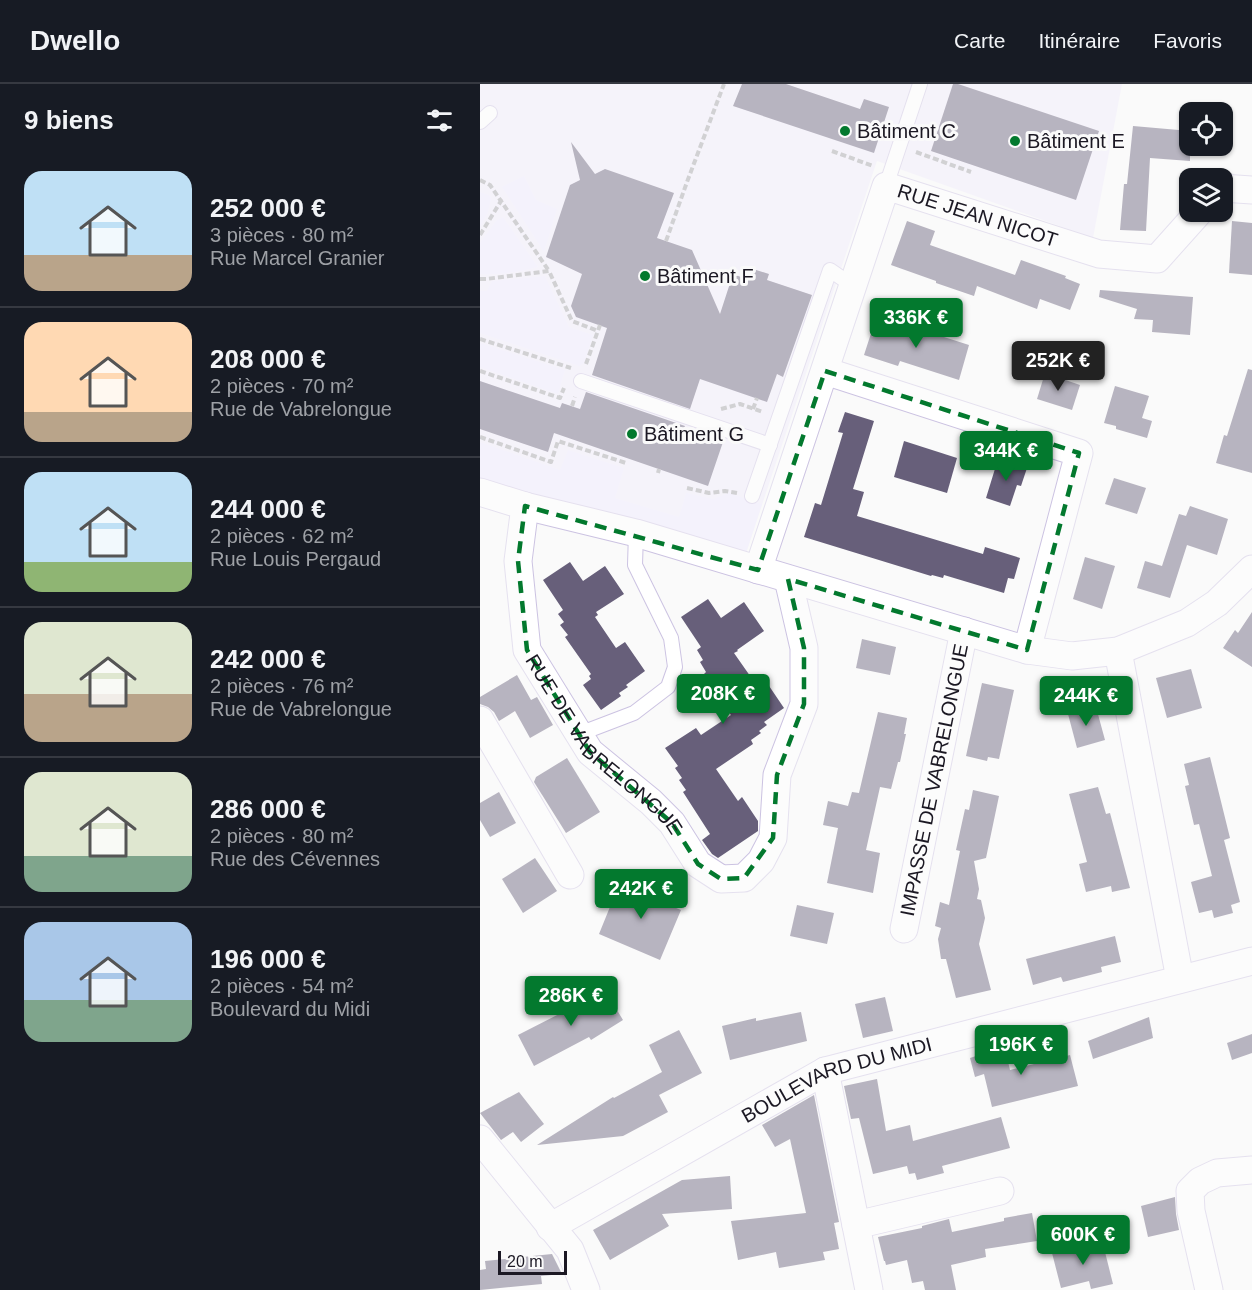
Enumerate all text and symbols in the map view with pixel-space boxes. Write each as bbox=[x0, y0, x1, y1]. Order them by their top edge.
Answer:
text: Dwello bbox=[30, 25, 120, 56]
text: Carte bbox=[954, 29, 1005, 52]
text: Itinéraire bbox=[1038, 29, 1120, 52]
text: Favoris bbox=[1153, 29, 1222, 52]
map controls bbox=[1179, 102, 1233, 222]
button: locate bbox=[1179, 102, 1233, 156]
icon: filters bbox=[423, 104, 456, 137]
text: 9 biens bbox=[24, 105, 114, 135]
place label: Bâtiment C bbox=[857, 120, 956, 142]
marker: Bâtiment C bbox=[838, 124, 852, 138]
place label: Bâtiment E bbox=[1027, 130, 1125, 152]
marker: Bâtiment E bbox=[1008, 134, 1022, 148]
button: layers bbox=[1179, 168, 1233, 222]
street label: RUE JEAN NICOT bbox=[895, 179, 1060, 251]
text: 252 000 € bbox=[210, 193, 326, 223]
icon: home bbox=[72, 195, 144, 267]
text: 3 pièces · 80 m² bbox=[210, 224, 353, 246]
text: Rue Marcel Granier bbox=[210, 247, 385, 269]
place label: Bâtiment F bbox=[657, 265, 754, 287]
marker: Bâtiment F bbox=[638, 269, 652, 283]
pin: 336K € bbox=[867, 298, 965, 349]
text: 336K € bbox=[884, 306, 948, 328]
pin: 252K € bbox=[1009, 341, 1107, 392]
text: 208 000 € bbox=[210, 344, 326, 374]
icon: home bbox=[72, 346, 144, 418]
text: 252K € bbox=[1026, 349, 1090, 371]
text: 2 pièces · 70 m² bbox=[210, 375, 353, 397]
text: Rue de Vabrelongue bbox=[210, 398, 392, 420]
place label: Bâtiment G bbox=[644, 423, 744, 445]
marker: Bâtiment G bbox=[625, 427, 639, 441]
pin: 344K € bbox=[957, 431, 1055, 482]
text: 344K € bbox=[974, 439, 1038, 461]
text: 244 000 € bbox=[210, 494, 326, 524]
icon: home bbox=[72, 496, 144, 568]
text: 2 pièces · 62 m² bbox=[210, 525, 353, 547]
text: Rue Louis Pergaud bbox=[210, 548, 381, 570]
street label: IMPASSE DE VABRELONGUE bbox=[896, 642, 972, 918]
text: 242 000 € bbox=[210, 644, 326, 674]
icon: home bbox=[72, 646, 144, 718]
street label: RUE DE VABRELONGUE bbox=[521, 650, 687, 838]
pin: 208K € bbox=[674, 674, 772, 725]
text: 2 pièces · 76 m² bbox=[210, 675, 353, 697]
pin: 244K € bbox=[1037, 676, 1135, 727]
text: 208K € bbox=[691, 682, 755, 704]
text: 244K € bbox=[1054, 684, 1118, 706]
text: Rue de Vabrelongue bbox=[210, 698, 392, 720]
text: 286 000 € bbox=[210, 794, 326, 824]
icon: home bbox=[72, 796, 144, 868]
text: 2 pièces · 80 m² bbox=[210, 825, 353, 847]
text: Rue des Cévennes bbox=[210, 848, 380, 870]
pin: 242K € bbox=[592, 869, 690, 920]
text: 242K € bbox=[609, 877, 673, 899]
text: 196 000 € bbox=[210, 944, 326, 974]
icon: home bbox=[72, 946, 144, 1018]
text: 2 pièces · 54 m² bbox=[210, 975, 353, 997]
pin: 286K € bbox=[522, 976, 620, 1027]
text: 286K € bbox=[539, 984, 603, 1006]
text: Boulevard du Midi bbox=[210, 998, 370, 1020]
pin: 196K € bbox=[972, 1025, 1070, 1076]
street label: BOULEVARD DU MIDI bbox=[738, 1033, 934, 1127]
text: 196K € bbox=[989, 1033, 1053, 1055]
pin: 600K € bbox=[1034, 1215, 1132, 1266]
text: 600K € bbox=[1051, 1223, 1115, 1245]
scale bar bbox=[498, 1248, 567, 1276]
text: 20 m bbox=[507, 1253, 543, 1270]

